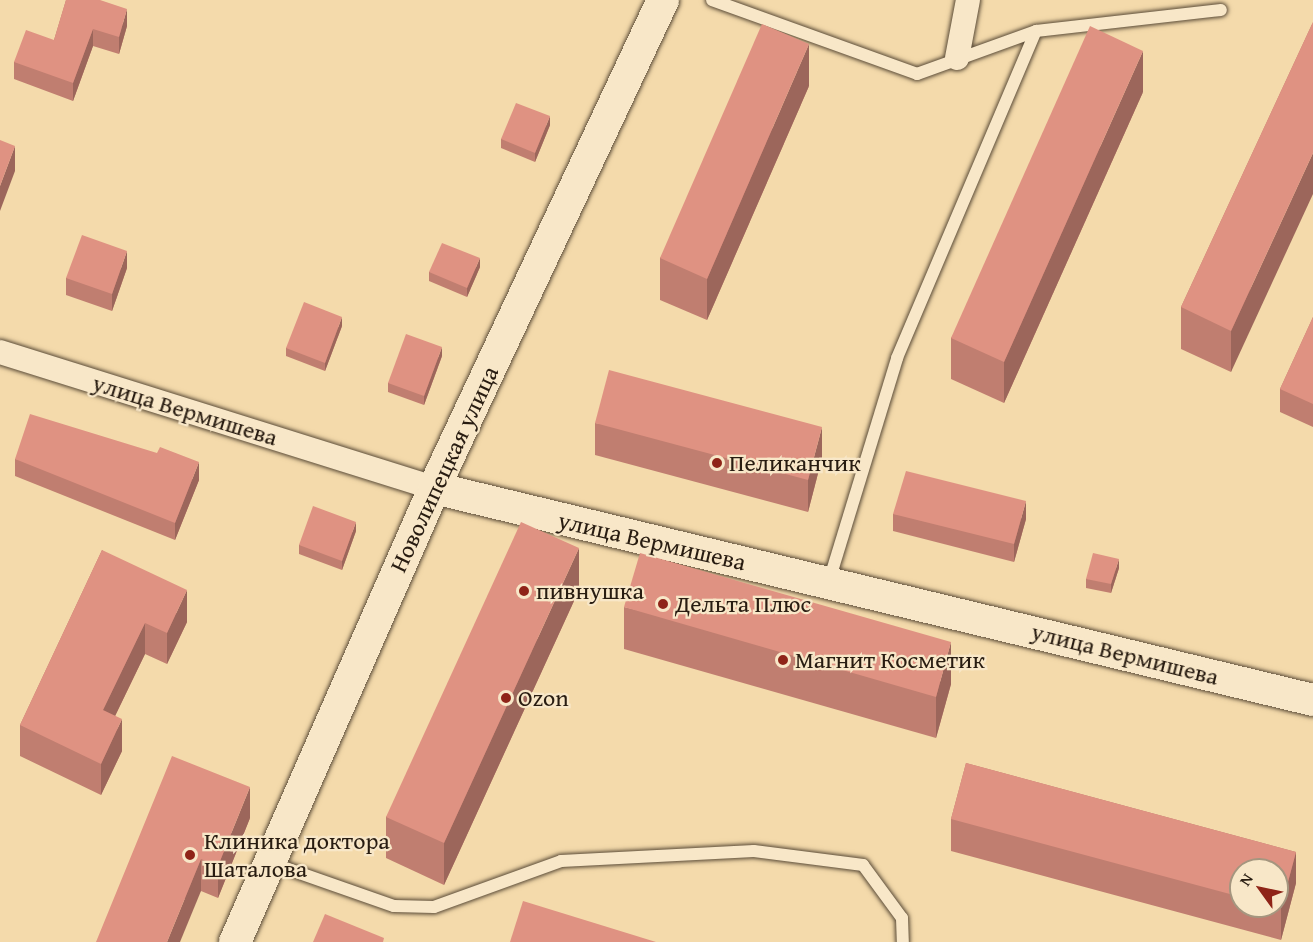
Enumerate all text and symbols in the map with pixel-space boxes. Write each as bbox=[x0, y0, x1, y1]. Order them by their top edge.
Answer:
street label: Новолипецкая улица bbox=[384, 361, 504, 577]
street label: улица Вермишева bbox=[89, 368, 281, 452]
place label: Пеликанчик bbox=[729, 449, 861, 477]
marker: Пеликанчик bbox=[710, 456, 724, 470]
street label: улица Вермишева bbox=[555, 505, 749, 577]
place label: пивнушка bbox=[536, 577, 644, 605]
marker: пивнушка bbox=[517, 584, 531, 598]
place label: Дельта Плюс bbox=[675, 590, 811, 618]
marker: Дельта Плюс bbox=[656, 597, 670, 611]
street label: улица Вермишева bbox=[1028, 617, 1222, 691]
place label: Магнит Косметик bbox=[795, 646, 985, 674]
marker: Магнит Косметик bbox=[776, 653, 790, 667]
place label: Ozon bbox=[518, 684, 569, 712]
marker: Ozon bbox=[499, 691, 513, 705]
place label: Клиника доктора Шаталова bbox=[204, 827, 390, 883]
marker: Клиника доктора Шаталова bbox=[181, 846, 199, 864]
north arrow bbox=[1229, 858, 1289, 918]
text: N bbox=[1233, 868, 1259, 890]

